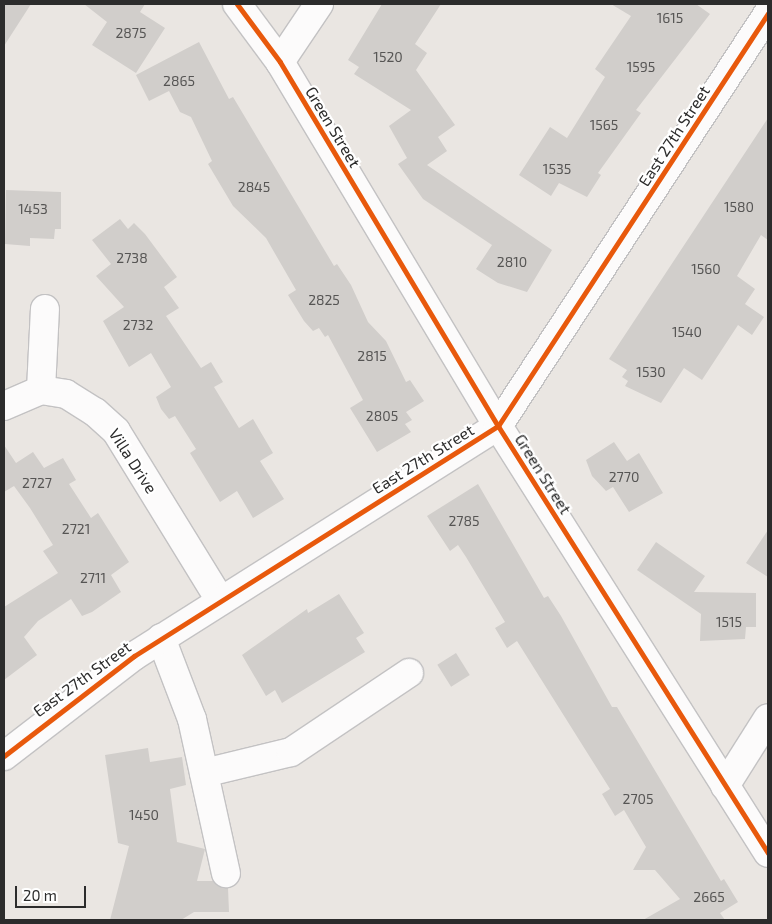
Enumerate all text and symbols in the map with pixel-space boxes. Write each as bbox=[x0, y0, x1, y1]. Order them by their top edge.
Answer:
house number: 1615 bbox=[657, 10, 683, 26]
house number: 2875 bbox=[115, 25, 147, 41]
house number: 1520 bbox=[373, 49, 403, 65]
house number: 1595 bbox=[627, 59, 655, 75]
house number: 2865 bbox=[163, 73, 195, 89]
street label: East 27th Street bbox=[634, 82, 714, 190]
street label: Green Street bbox=[301, 83, 365, 171]
house number: 1565 bbox=[590, 117, 618, 133]
house number: 1535 bbox=[543, 161, 571, 177]
house number: 2845 bbox=[238, 179, 270, 195]
house number: 1580 bbox=[724, 199, 754, 215]
house number: 1453 bbox=[18, 201, 48, 217]
house number: 2738 bbox=[116, 250, 148, 266]
house number: 2810 bbox=[497, 254, 527, 270]
house number: 1560 bbox=[691, 261, 721, 277]
house number: 2825 bbox=[308, 292, 340, 308]
house number: 2732 bbox=[123, 317, 153, 333]
house number: 1540 bbox=[672, 324, 702, 340]
house number: 2815 bbox=[357, 348, 387, 364]
house number: 1530 bbox=[636, 364, 666, 380]
house number: 2805 bbox=[366, 408, 398, 424]
street label: East 27th Street bbox=[369, 420, 477, 498]
street label: Villa Drive bbox=[105, 425, 161, 497]
street label: Green Street bbox=[511, 430, 575, 518]
house number: 2770 bbox=[609, 469, 639, 485]
house number: 2727 bbox=[22, 475, 52, 491]
house number: 2785 bbox=[448, 513, 480, 529]
house number: 2721 bbox=[62, 521, 90, 537]
house number: 2711 bbox=[80, 570, 106, 586]
house number: 1515 bbox=[716, 614, 742, 630]
street label: East 27th Street bbox=[29, 637, 135, 721]
house number: 2705 bbox=[623, 791, 653, 807]
house number: 1450 bbox=[129, 807, 159, 823]
scale bar bbox=[18, 876, 89, 908]
text: 20 m bbox=[23, 886, 57, 904]
house number: 2665 bbox=[693, 889, 725, 905]

